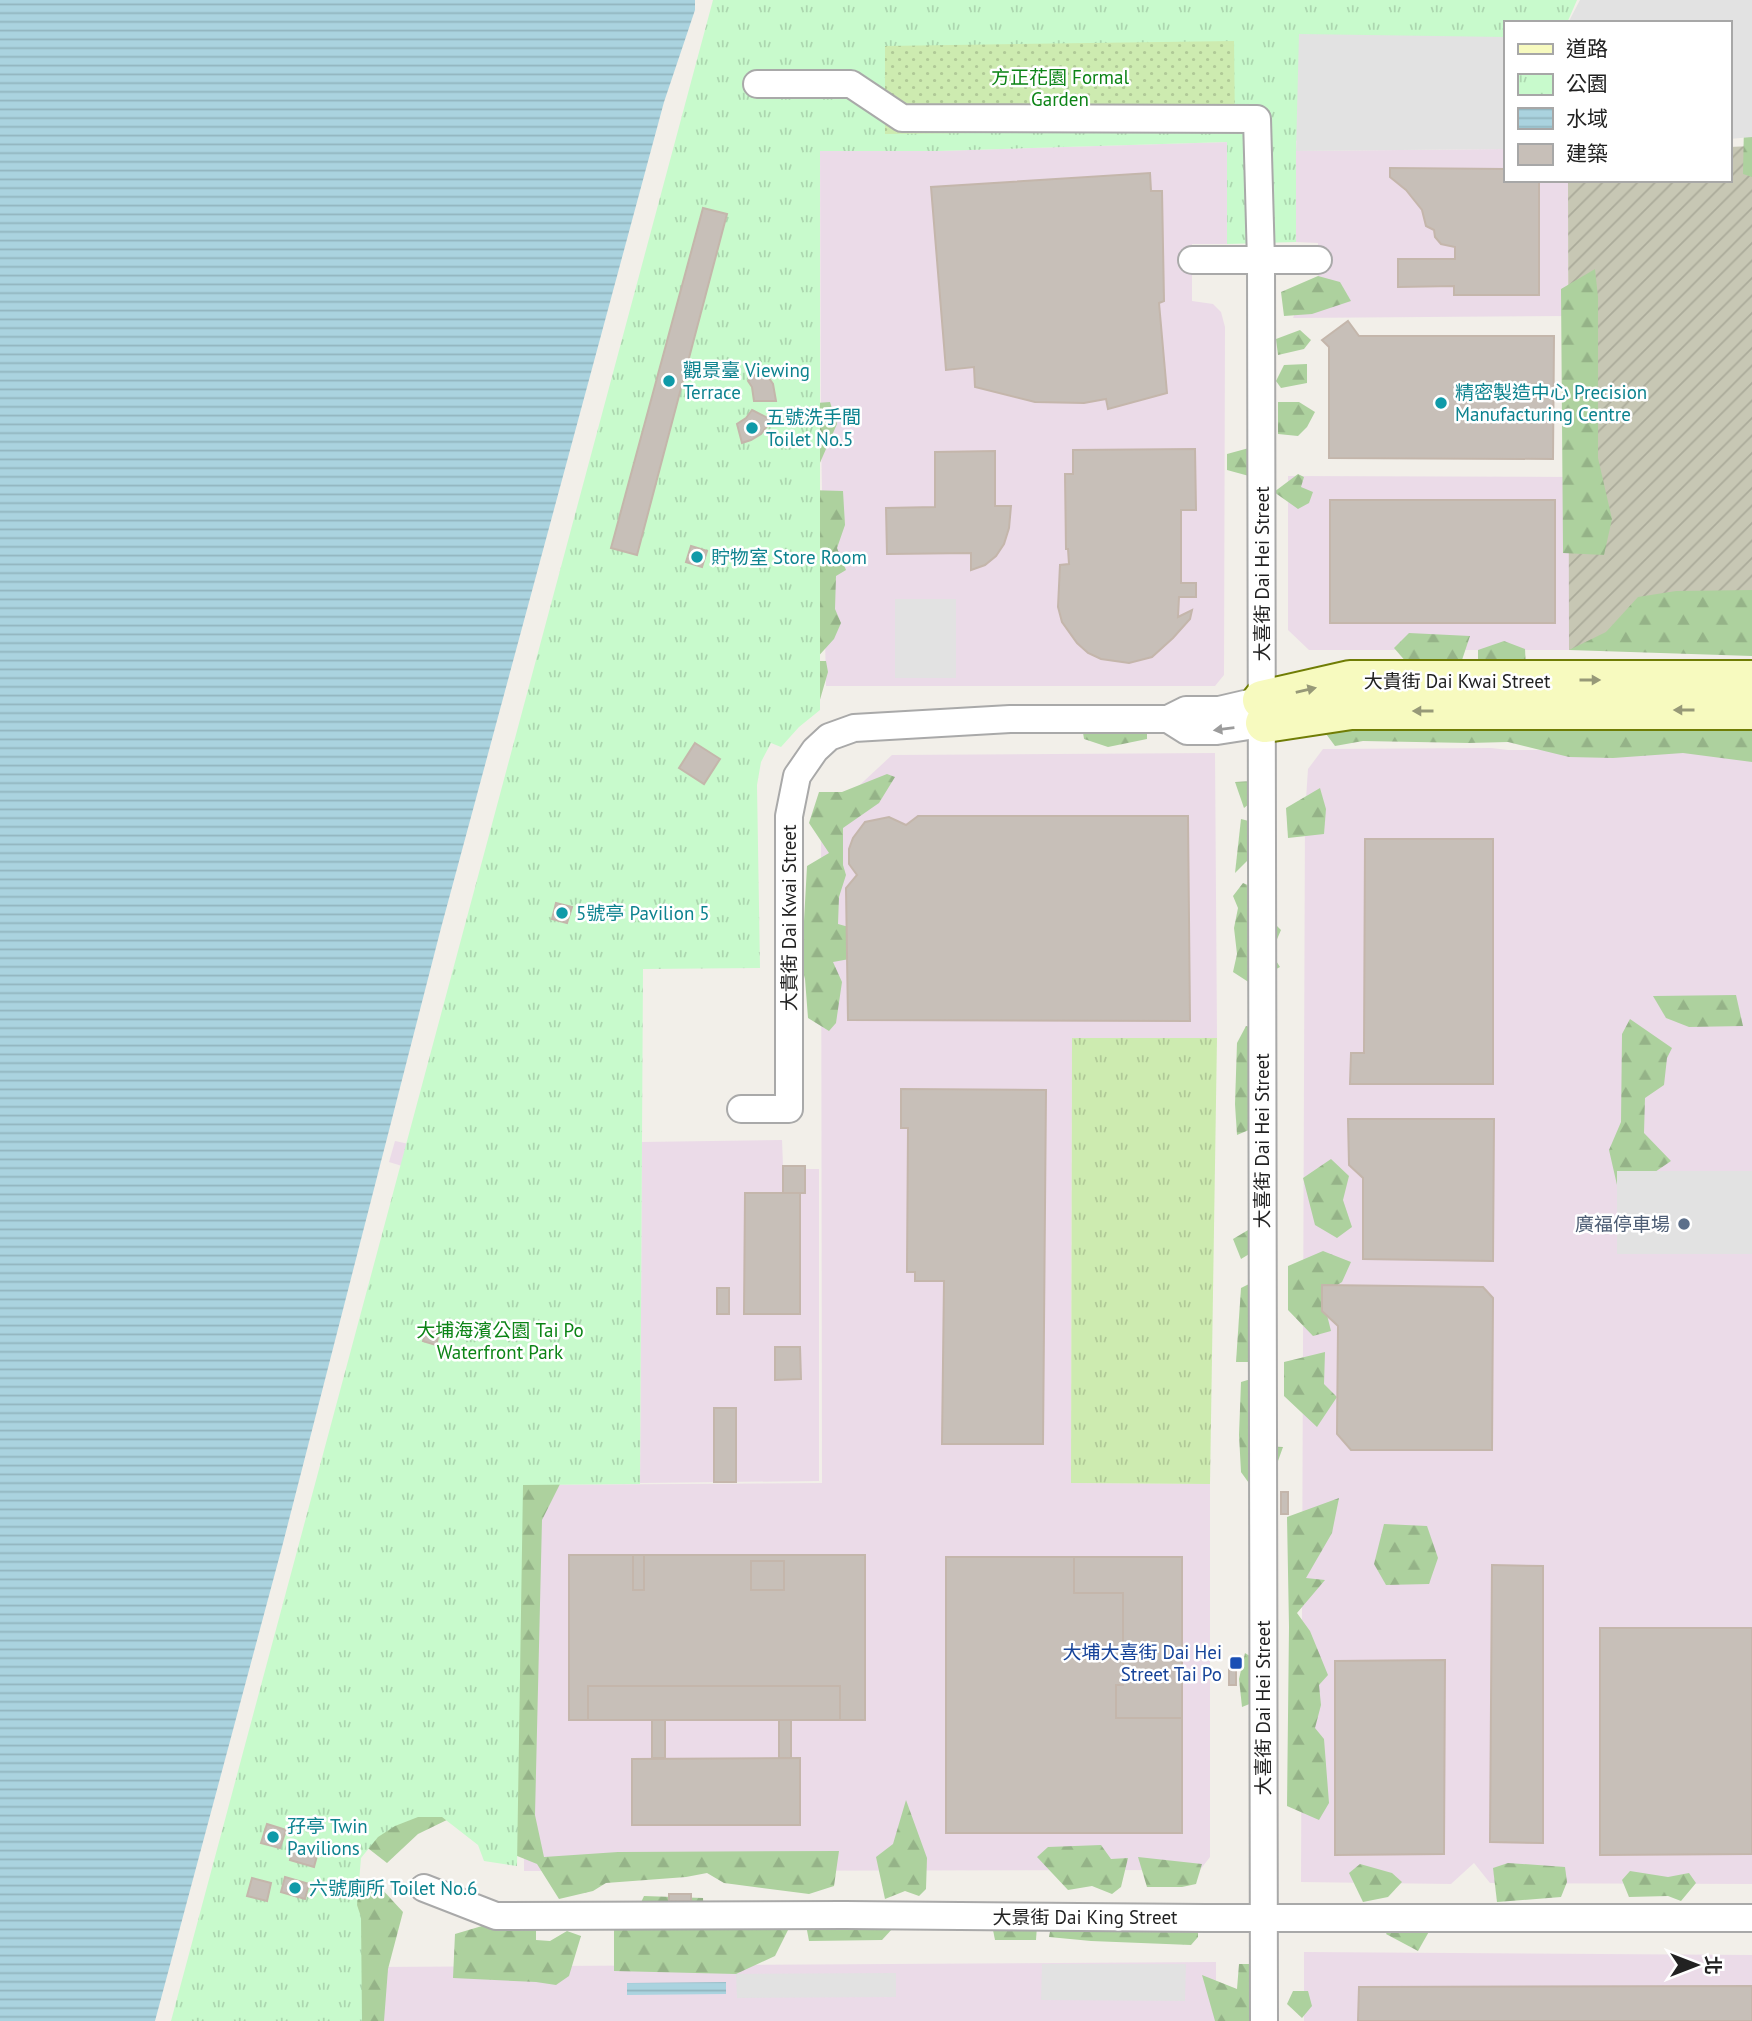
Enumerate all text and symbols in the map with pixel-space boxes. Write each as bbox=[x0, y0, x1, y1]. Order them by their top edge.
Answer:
legend bbox=[1504, 21, 1731, 182]
text: 道路 bbox=[1566, 35, 1608, 62]
park label: 方正花園 Formal Garden bbox=[991, 65, 1129, 111]
text: 公園 bbox=[1566, 70, 1608, 97]
text: 水域 bbox=[1566, 105, 1608, 132]
text: 建築 bbox=[1566, 140, 1608, 167]
place label: 觀景臺 Viewing Terrace bbox=[683, 358, 810, 404]
marker: 觀景臺 Viewing Terrace bbox=[661, 373, 677, 389]
place label: 精密製造中心 Precision Manufacturing Centre bbox=[1455, 380, 1647, 426]
marker: 精密製造中心 Precision Manufacturing Centre bbox=[1433, 395, 1449, 411]
place label: 五號洗手間 Toilet No.5 bbox=[766, 405, 861, 451]
marker: 五號洗手間 Toilet No.5 bbox=[744, 420, 760, 436]
street label: 大喜街 Dai Hei Street bbox=[1250, 486, 1274, 662]
place label: 貯物室 Store Room bbox=[711, 545, 867, 569]
marker: 貯物室 Store Room bbox=[689, 549, 705, 565]
street label: 大貴街 Dai Kwai Street bbox=[1364, 669, 1551, 693]
one-way arrow bbox=[1579, 674, 1601, 686]
one-way arrow bbox=[1295, 685, 1317, 696]
one-way arrow bbox=[1673, 704, 1695, 716]
one-way arrow bbox=[1412, 705, 1434, 717]
one-way arrow bbox=[1213, 724, 1235, 735]
street label: 大貴街 Dai Kwai Street bbox=[777, 824, 801, 1011]
place label: 5號亭 Pavilion 5 bbox=[576, 901, 710, 925]
marker: 5號亭 Pavilion 5 bbox=[554, 905, 570, 921]
street label: 大喜街 Dai Hei Street bbox=[1250, 1053, 1274, 1229]
place label: 廣福停車場 bbox=[1575, 1212, 1670, 1236]
marker: 廣福停車場 bbox=[1676, 1216, 1692, 1232]
park label: 大埔海濱公園 Tai Po Waterfront Park bbox=[416, 1318, 584, 1364]
street label: 大喜街 Dai Hei Street bbox=[1251, 1620, 1275, 1796]
place label: 大埔大喜街 Dai Hei Street Tai Po bbox=[1062, 1640, 1222, 1686]
marker: 大埔大喜街 Dai Hei Street Tai Po bbox=[1228, 1655, 1244, 1671]
place label: 孖亭 Twin Pavilions bbox=[287, 1814, 368, 1860]
marker: 孖亭 Twin Pavilions bbox=[265, 1829, 281, 1845]
place label: 六號廁所 Toilet No.6 bbox=[309, 1876, 477, 1900]
marker: 六號廁所 Toilet No.6 bbox=[287, 1880, 303, 1896]
street label: 大景街 Dai King Street bbox=[993, 1905, 1178, 1929]
north arrow bbox=[1661, 1930, 1731, 2000]
text: 北 bbox=[1701, 1955, 1725, 1975]

